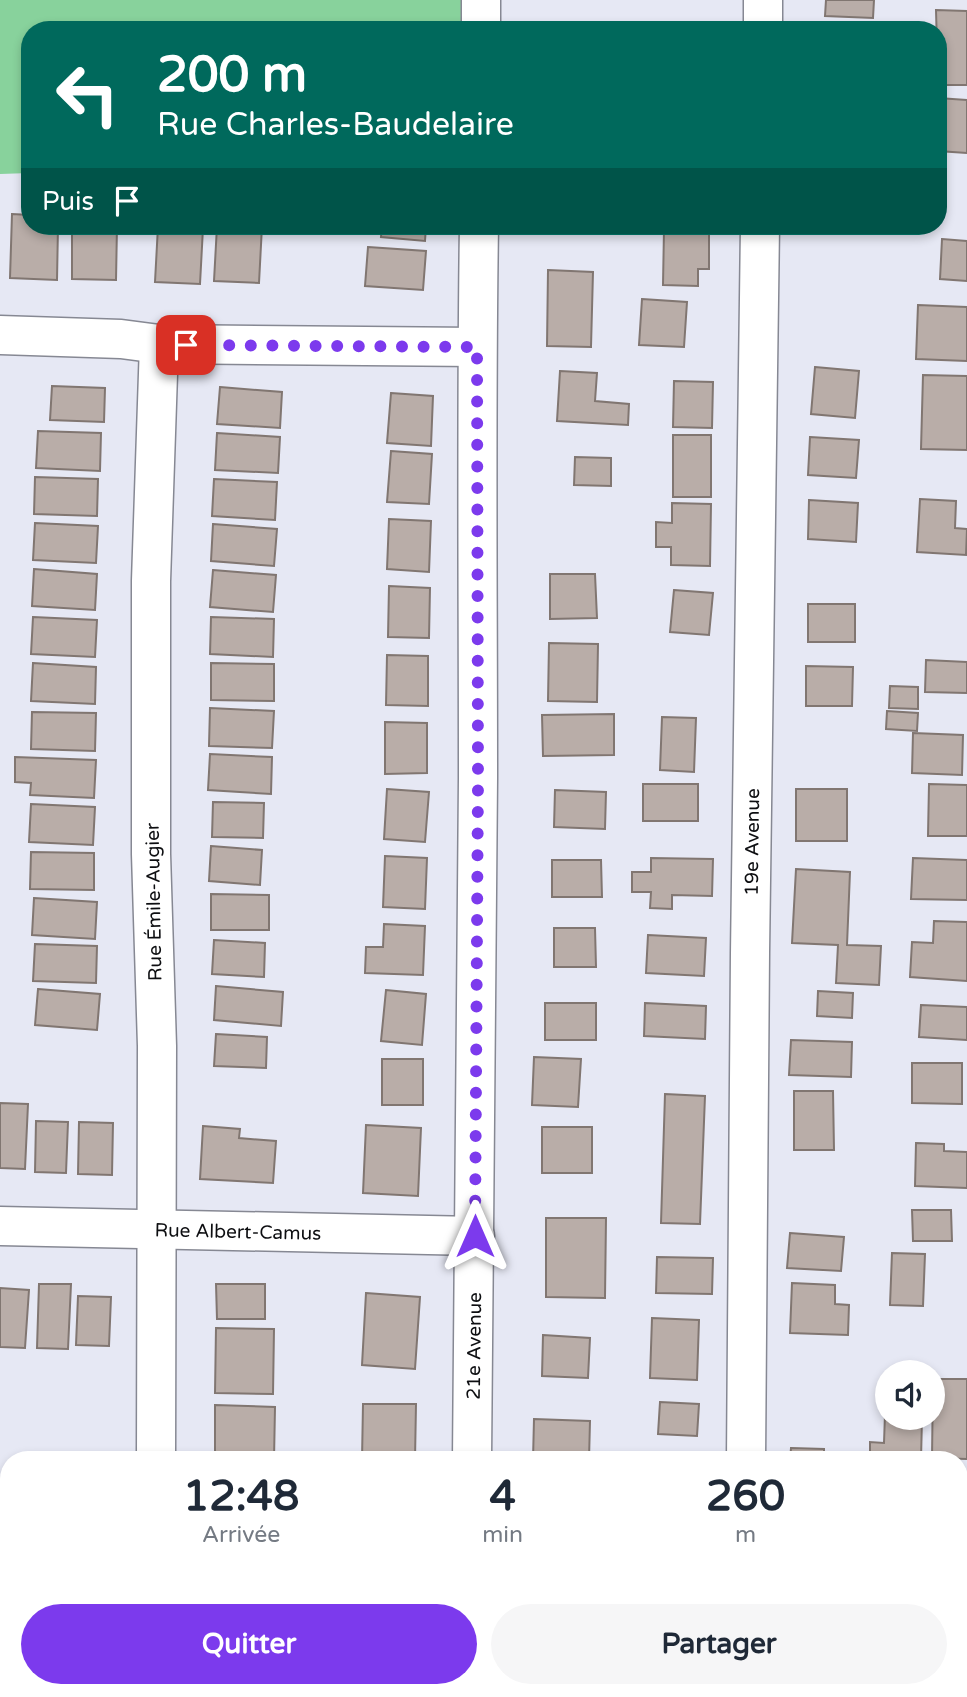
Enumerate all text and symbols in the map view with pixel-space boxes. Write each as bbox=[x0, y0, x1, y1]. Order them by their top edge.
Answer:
text: 200 m bbox=[157, 46, 307, 105]
icon: left bbox=[42, 49, 133, 140]
text: Rue Charles-Baudelaire bbox=[157, 106, 514, 144]
icon: arrive bbox=[108, 182, 146, 220]
text: Puis bbox=[42, 186, 94, 217]
pin bbox=[156, 315, 216, 375]
icon: arrive bbox=[167, 326, 205, 364]
street label: 19e Avenue bbox=[741, 788, 764, 896]
street label: Rue Émile-Augier bbox=[142, 822, 166, 981]
position arrow bbox=[438, 1199, 512, 1273]
street label: Rue Albert-Camus bbox=[154, 1219, 321, 1245]
street label: 21e Avenue bbox=[463, 1292, 486, 1400]
map controls bbox=[875, 1360, 945, 1430]
button: sound bbox=[875, 1360, 945, 1430]
text: 12:48 bbox=[183, 1471, 299, 1522]
text: 4 bbox=[489, 1471, 516, 1522]
text: 260 bbox=[706, 1471, 785, 1522]
text: Arrivée bbox=[202, 1521, 280, 1549]
text: min bbox=[482, 1521, 523, 1549]
text: m bbox=[735, 1521, 756, 1549]
button: Quitter bbox=[21, 1604, 477, 1684]
button: Partager bbox=[491, 1604, 947, 1684]

